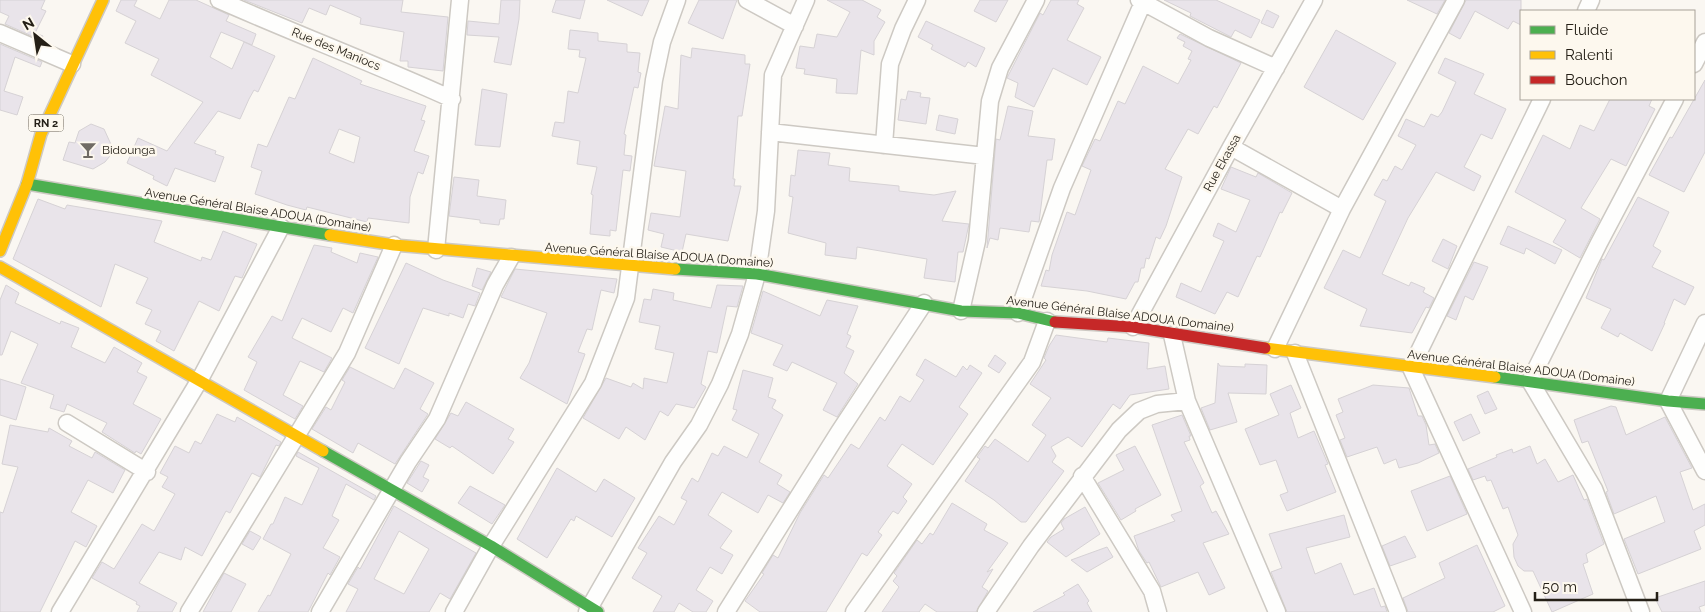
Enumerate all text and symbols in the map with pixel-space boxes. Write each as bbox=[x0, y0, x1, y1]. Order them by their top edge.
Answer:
north arrow bbox=[10, 10, 60, 60]
legend bbox=[1520, 10, 1695, 100]
text: N bbox=[20, 14, 37, 33]
text: Fluide bbox=[1565, 21, 1608, 39]
street label: Rue des Maniocs bbox=[290, 25, 383, 73]
text: Ralenti bbox=[1565, 46, 1613, 64]
text: Bouchon bbox=[1565, 71, 1627, 89]
road number: RN 2 bbox=[28, 115, 64, 132]
street label: Rue Ekassa bbox=[1201, 132, 1243, 194]
bar icon: Bidounga bbox=[78, 140, 98, 160]
place label: Bidounga bbox=[102, 143, 155, 157]
street label: Avenue Général Blaise ADOUA (Domaine) bbox=[144, 185, 372, 235]
street label: Avenue Général Blaise ADOUA (Domaine) bbox=[544, 240, 774, 270]
street label: Avenue Général Blaise ADOUA (Domaine) bbox=[1006, 293, 1234, 335]
street label: Avenue Général Blaise ADOUA (Domaine) bbox=[1407, 347, 1635, 389]
scale bar bbox=[1535, 570, 1658, 602]
text: 50 m bbox=[1542, 578, 1577, 596]

